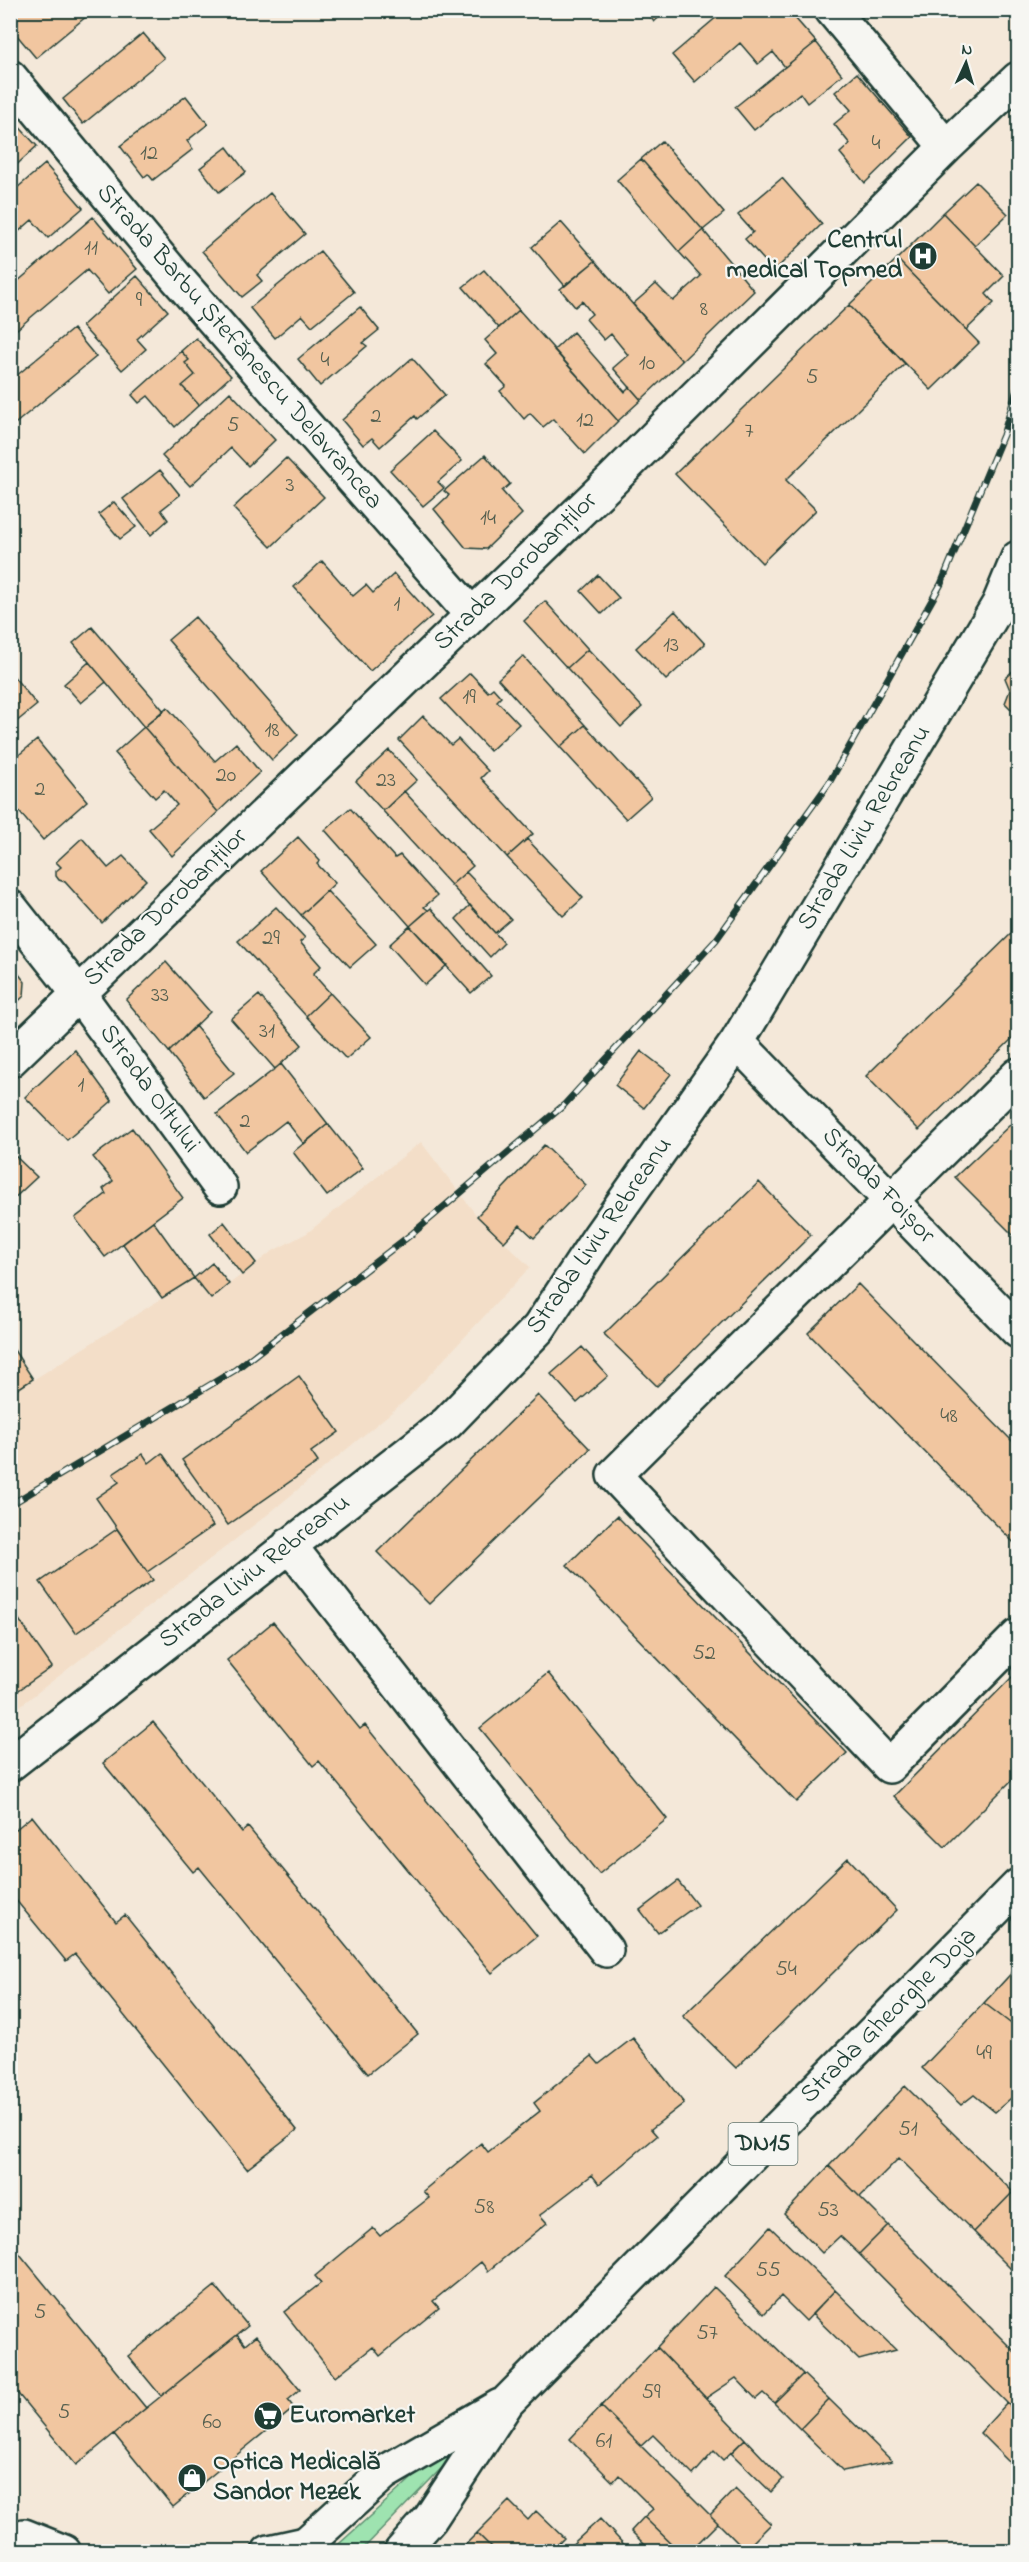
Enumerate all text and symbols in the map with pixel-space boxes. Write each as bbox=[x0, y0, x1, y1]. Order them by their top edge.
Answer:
north arrow bbox=[936, 33, 996, 93]
text: N bbox=[961, 38, 973, 62]
house number: 4 bbox=[871, 128, 881, 160]
house number: 12 bbox=[140, 138, 158, 170]
street label: Strada Barbu Ștefănescu Delavrancea bbox=[86, 175, 392, 519]
place label: Centrul medical Topmed bbox=[726, 222, 902, 290]
house number: 11 bbox=[84, 233, 98, 265]
hospital icon: Centrul medical Topmed bbox=[907, 240, 939, 272]
house number: 9 bbox=[136, 285, 143, 317]
house number: 8 bbox=[700, 294, 708, 326]
house number: 4 bbox=[320, 345, 330, 377]
house number: 10 bbox=[639, 348, 655, 380]
house number: 5 bbox=[806, 362, 818, 394]
house number: 2 bbox=[371, 401, 382, 433]
house number: 12 bbox=[576, 405, 594, 437]
house number: 5 bbox=[227, 410, 239, 442]
house number: 7 bbox=[744, 416, 754, 448]
house number: 3 bbox=[285, 470, 295, 502]
street label: Strada Dorobanților bbox=[425, 483, 608, 661]
house number: 14 bbox=[480, 503, 496, 535]
house number: 1 bbox=[394, 589, 401, 621]
house number: 13 bbox=[663, 630, 679, 662]
house number: 19 bbox=[462, 682, 476, 714]
house number: 18 bbox=[264, 715, 280, 747]
street label: Strada Liviu Rebreanu bbox=[788, 718, 942, 938]
house number: 20 bbox=[216, 760, 236, 792]
house number: 23 bbox=[376, 765, 396, 797]
house number: 2 bbox=[35, 774, 46, 806]
street label: Strada Dorobanților bbox=[75, 819, 258, 997]
house number: 29 bbox=[262, 923, 280, 955]
house number: 33 bbox=[151, 980, 169, 1012]
house number: 31 bbox=[259, 1016, 275, 1048]
street label: Strada Oltului bbox=[89, 1017, 209, 1161]
house number: 1 bbox=[78, 1070, 85, 1102]
house number: 2 bbox=[240, 1106, 251, 1138]
street label: Strada Foișor bbox=[812, 1119, 944, 1254]
street label: Strada Liviu Rebreanu bbox=[517, 1129, 683, 1343]
house number: 48 bbox=[940, 1401, 958, 1433]
street label: Strada Liviu Rebreanu bbox=[151, 1485, 359, 1659]
house number: 52 bbox=[692, 1638, 716, 1670]
street label: Strada Gheorghe Doja bbox=[792, 1919, 986, 2113]
house number: 54 bbox=[775, 1954, 797, 1986]
house number: 49 bbox=[976, 2038, 992, 2070]
house number: 51 bbox=[898, 2114, 918, 2146]
road number: DN15 bbox=[728, 2123, 798, 2165]
house number: 58 bbox=[474, 2192, 494, 2224]
house number: 53 bbox=[817, 2195, 839, 2227]
house number: 55 bbox=[755, 2255, 781, 2287]
house number: 5 bbox=[34, 2297, 46, 2329]
house number: 57 bbox=[696, 2318, 718, 2350]
house number: 59 bbox=[641, 2377, 661, 2409]
house number: 5 bbox=[58, 2397, 70, 2429]
place label: Euromarket bbox=[289, 2397, 415, 2435]
supermarket icon: Euromarket bbox=[252, 2400, 284, 2432]
house number: 60 bbox=[202, 2407, 222, 2439]
house number: 61 bbox=[596, 2426, 612, 2458]
place label: Optica Medicală Sandor Mezek bbox=[213, 2444, 380, 2512]
shop icon: Optica Medicală Sandor Mezek bbox=[176, 2462, 208, 2494]

